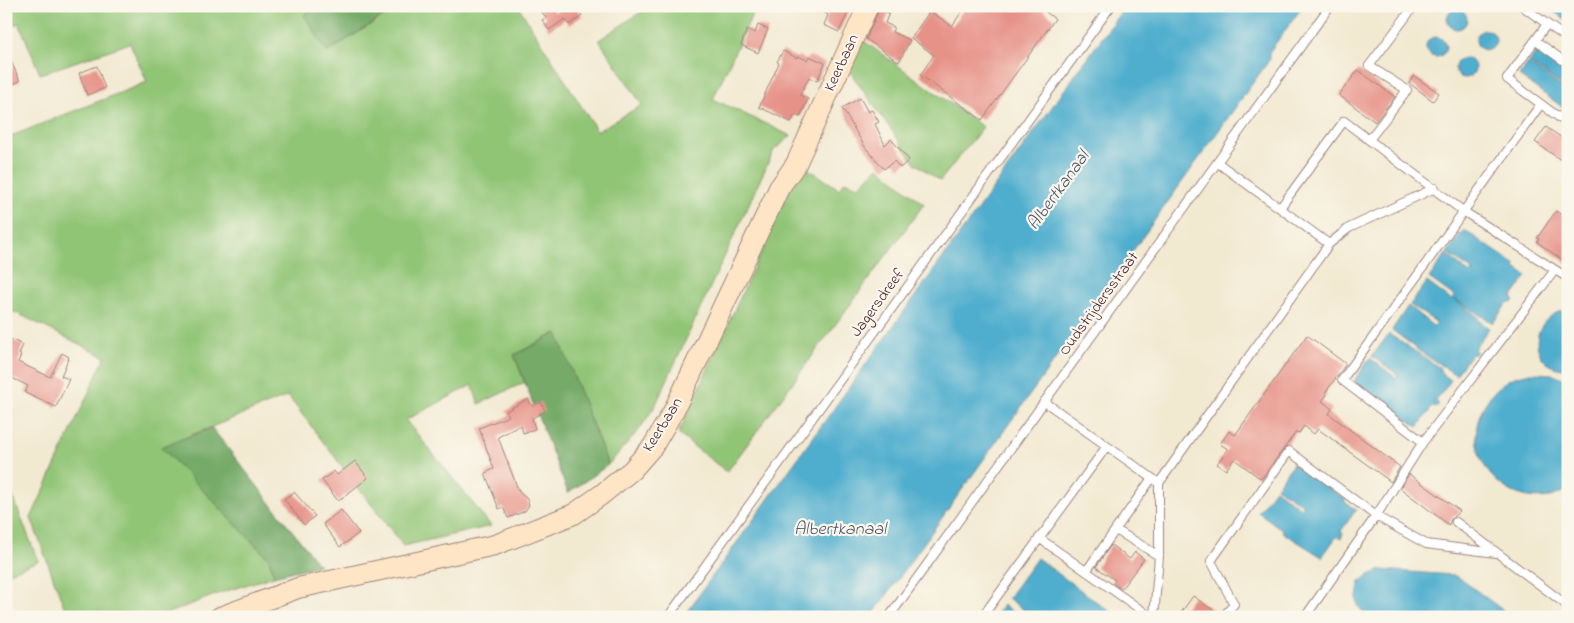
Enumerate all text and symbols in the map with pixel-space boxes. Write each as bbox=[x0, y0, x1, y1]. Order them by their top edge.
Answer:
street label: Keerbaan bbox=[818, 30, 866, 96]
water label: Albertkanaal bbox=[1021, 144, 1098, 236]
street label: Oudstrijdersstraat bbox=[1053, 246, 1145, 361]
street label: Jagersdreef bbox=[845, 263, 911, 342]
street label: Keerbaan bbox=[637, 393, 689, 457]
water label: Albertkanaal bbox=[794, 517, 888, 543]

